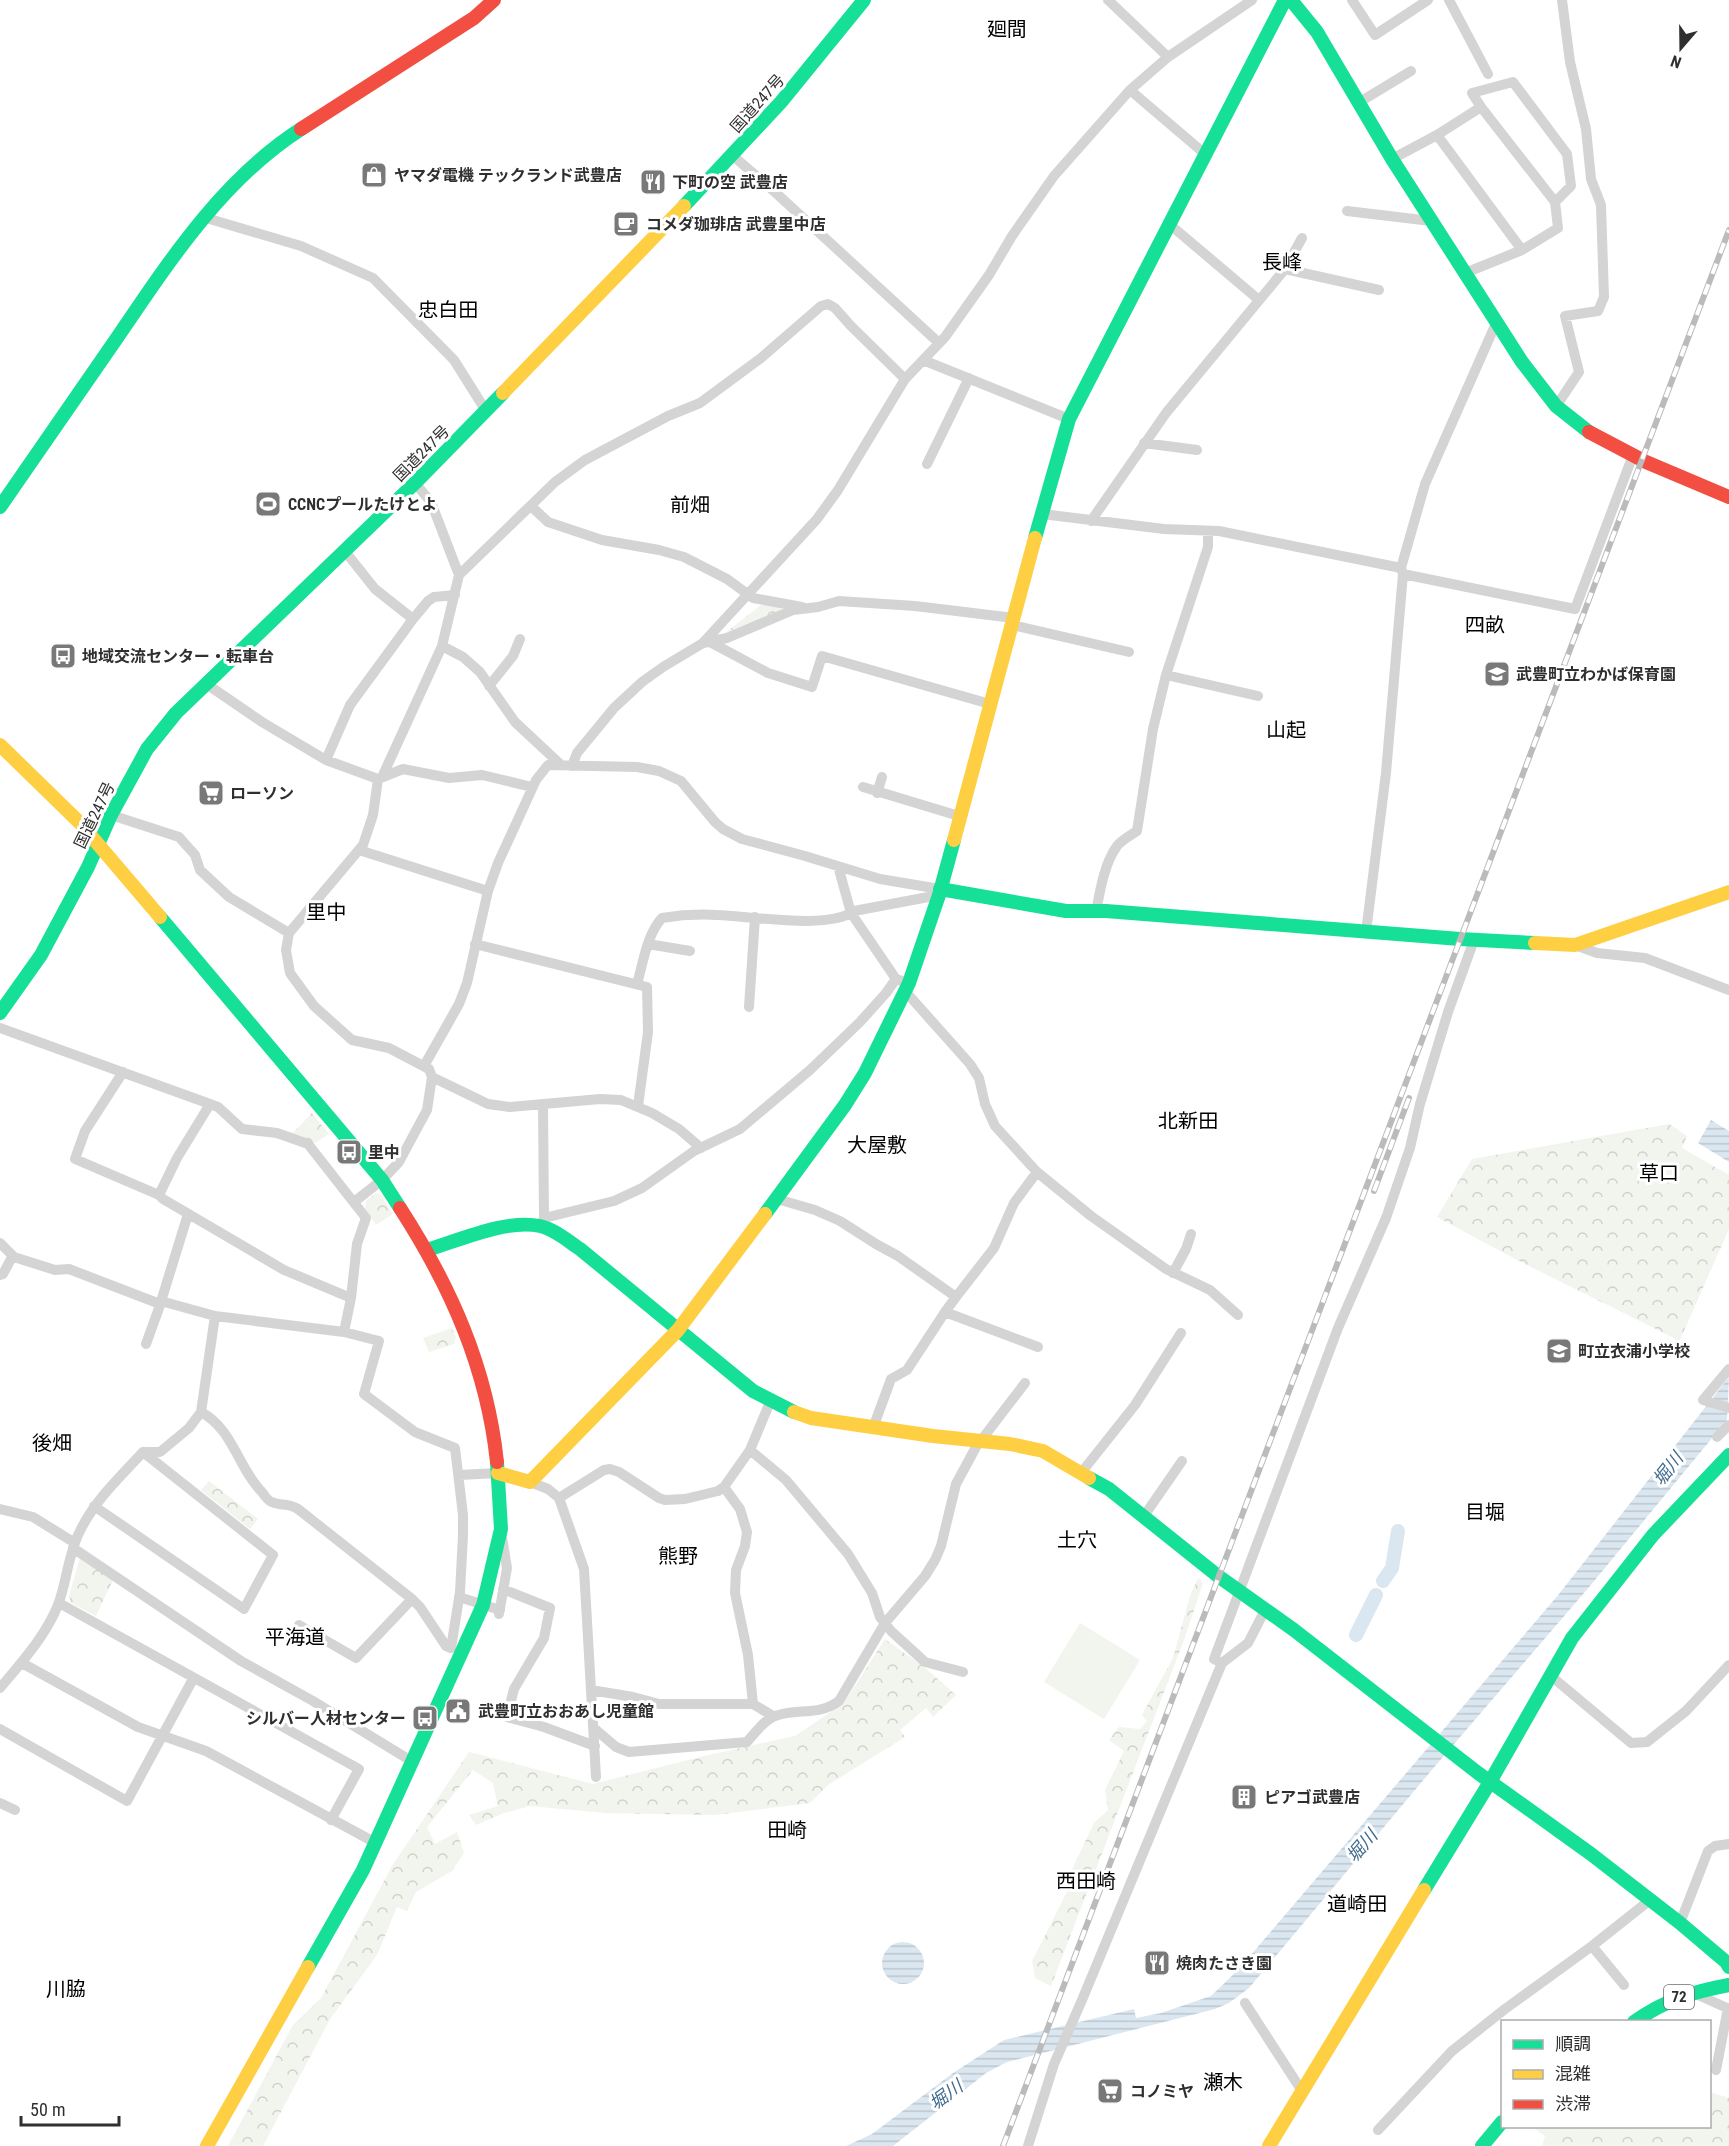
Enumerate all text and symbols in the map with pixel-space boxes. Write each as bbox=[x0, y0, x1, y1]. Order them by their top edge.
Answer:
district label: 廻間 bbox=[987, 17, 1027, 41]
north arrow bbox=[1651, 18, 1711, 78]
text: N bbox=[1668, 51, 1684, 72]
street label: 国道247号 bbox=[726, 70, 788, 136]
shop icon: ヤマダ電機 テックランド武豊店 bbox=[359, 160, 389, 190]
place label: ヤマダ電機 テックランド武豊店 bbox=[394, 166, 622, 185]
restaurant icon: 下町の空 武豊店 bbox=[638, 167, 668, 197]
place label: 下町の空 武豊店 bbox=[672, 173, 788, 192]
cafe icon: コメダ珈琲店 武豊里中店 bbox=[611, 209, 641, 239]
place label: コメダ珈琲店 武豊里中店 bbox=[646, 215, 826, 234]
district label: 長峰 bbox=[1262, 250, 1302, 274]
district label: 忠白田 bbox=[418, 298, 478, 322]
street label: 国道247号 bbox=[389, 421, 453, 485]
sports icon: CCNCプールたけとよ bbox=[253, 489, 283, 519]
district label: 前畑 bbox=[670, 493, 710, 517]
place label: CCNCプールたけとよ bbox=[288, 495, 437, 514]
district label: 四畝 bbox=[1465, 613, 1505, 637]
bus stop icon: 地域交流センター・転車台 bbox=[48, 641, 78, 671]
place label: 地域交流センター・転車台 bbox=[82, 647, 274, 666]
school or university icon: 武豊町立わかば保育園 bbox=[1482, 659, 1512, 689]
place label: 武豊町立わかば保育園 bbox=[1516, 665, 1676, 684]
district label: 山起 bbox=[1266, 718, 1306, 742]
supermarket icon: ローソン bbox=[196, 778, 226, 808]
street label: 国道247号 bbox=[70, 779, 119, 852]
place label: ローソン bbox=[230, 784, 294, 803]
district label: 里中 bbox=[306, 900, 346, 924]
district label: 北新田 bbox=[1158, 1109, 1218, 1133]
district label: 大屋敷 bbox=[847, 1133, 907, 1157]
bus stop icon: 里中 bbox=[334, 1137, 364, 1167]
place label: 里中 bbox=[368, 1143, 400, 1162]
district label: 草口 bbox=[1639, 1161, 1679, 1185]
school or university icon: 町立衣浦小学校 bbox=[1544, 1336, 1574, 1366]
place label: 町立衣浦小学校 bbox=[1578, 1342, 1690, 1361]
district label: 後畑 bbox=[32, 1431, 72, 1455]
water label: 堀川 bbox=[1648, 1446, 1688, 1489]
district label: 目堀 bbox=[1465, 1500, 1505, 1524]
district label: 土穴 bbox=[1057, 1528, 1097, 1552]
district label: 熊野 bbox=[658, 1544, 698, 1568]
district label: 平海道 bbox=[265, 1625, 325, 1649]
public building icon: 武豊町立おおあし児童館 bbox=[443, 1696, 473, 1726]
place label: 武豊町立おおあし児童館 bbox=[478, 1702, 654, 1721]
bus stop icon: シルバー人材センター bbox=[410, 1703, 440, 1733]
place label: シルバー人材センター bbox=[246, 1709, 406, 1728]
building icon: ピアゴ武豊店 bbox=[1229, 1782, 1259, 1812]
place label: ピアゴ武豊店 bbox=[1264, 1788, 1360, 1807]
district label: 田崎 bbox=[767, 1818, 807, 1842]
water label: 堀川 bbox=[1342, 1824, 1383, 1866]
district label: 西田崎 bbox=[1056, 1869, 1116, 1893]
district label: 道崎田 bbox=[1327, 1892, 1387, 1916]
restaurant icon: 焼肉たさき園 bbox=[1142, 1948, 1172, 1978]
place label: 焼肉たさき園 bbox=[1176, 1954, 1272, 1973]
district label: 川脇 bbox=[46, 1977, 86, 2001]
road number: 72 bbox=[1664, 1985, 1694, 2009]
legend bbox=[1501, 2020, 1711, 2128]
text: 順調 bbox=[1555, 2033, 1591, 2054]
text: 混雑 bbox=[1555, 2063, 1591, 2084]
district label: 瀬木 bbox=[1203, 2070, 1243, 2094]
water label: 堀川 bbox=[925, 2074, 968, 2114]
supermarket icon: コノミヤ bbox=[1095, 2076, 1125, 2106]
place label: コノミヤ bbox=[1130, 2082, 1194, 2101]
scale bar bbox=[21, 2089, 118, 2127]
text: 渋滞 bbox=[1555, 2093, 1591, 2114]
text: 50 m bbox=[30, 2099, 65, 2120]

